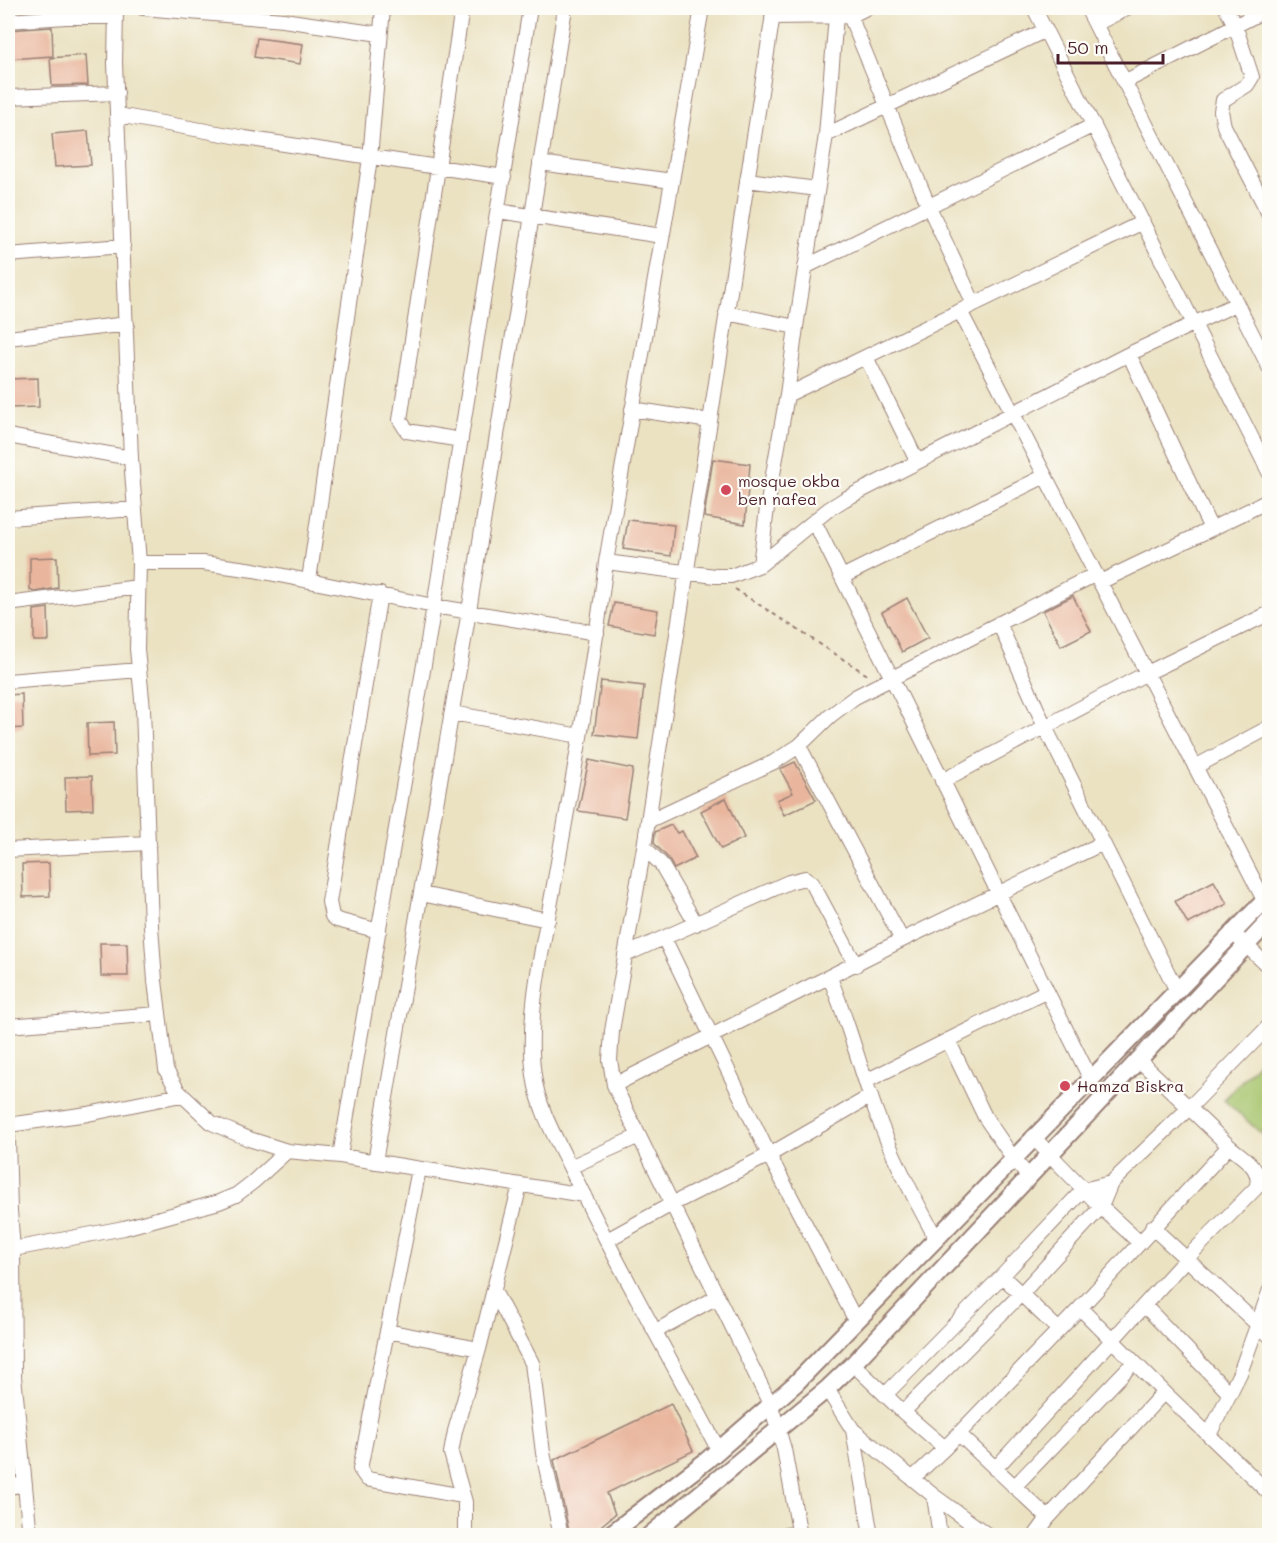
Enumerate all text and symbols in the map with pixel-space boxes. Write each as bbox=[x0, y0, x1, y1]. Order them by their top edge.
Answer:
scale bar bbox=[1058, 27, 1163, 65]
text: 50 m bbox=[1067, 35, 1109, 59]
place label: mosque okba ben nafea bbox=[738, 470, 840, 509]
marker: mosque okba ben nafea bbox=[719, 483, 733, 497]
place label: Hamza Biskra bbox=[1077, 1075, 1184, 1096]
marker: Hamza Biskra bbox=[1058, 1079, 1072, 1093]

